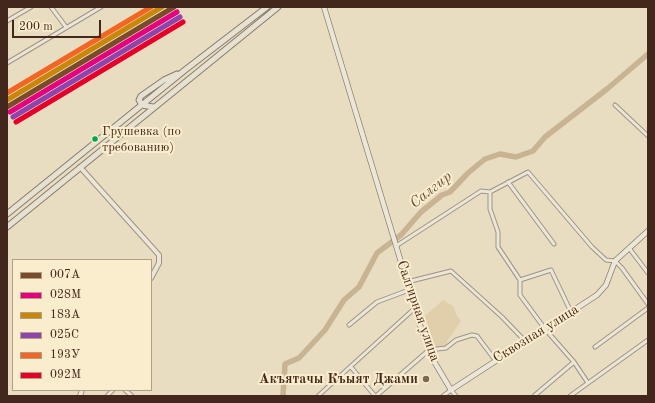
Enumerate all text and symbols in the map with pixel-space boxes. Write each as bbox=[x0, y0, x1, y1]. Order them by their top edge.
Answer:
scale bar bbox=[14, 12, 103, 38]
text: 200 m bbox=[19, 21, 53, 33]
place label: Грушевка (по требованию) bbox=[102, 124, 181, 155]
marker: Грушевка (по требованию) bbox=[90, 134, 100, 144]
water label: Салгир bbox=[406, 168, 456, 212]
street label: Салгирная улица bbox=[393, 258, 443, 364]
legend bbox=[12, 259, 152, 391]
text: 007А bbox=[50, 269, 80, 281]
text: 028М bbox=[50, 289, 81, 301]
street label: Сквозная улица bbox=[490, 301, 582, 367]
text: 183А bbox=[50, 309, 80, 321]
text: 025С bbox=[50, 329, 79, 341]
text: 193У bbox=[50, 349, 80, 361]
text: 092М bbox=[50, 369, 81, 381]
place label: Акъятачы Къыят Джами bbox=[259, 371, 418, 387]
marker: Акъятачы Къыят Джами bbox=[421, 374, 431, 384]

